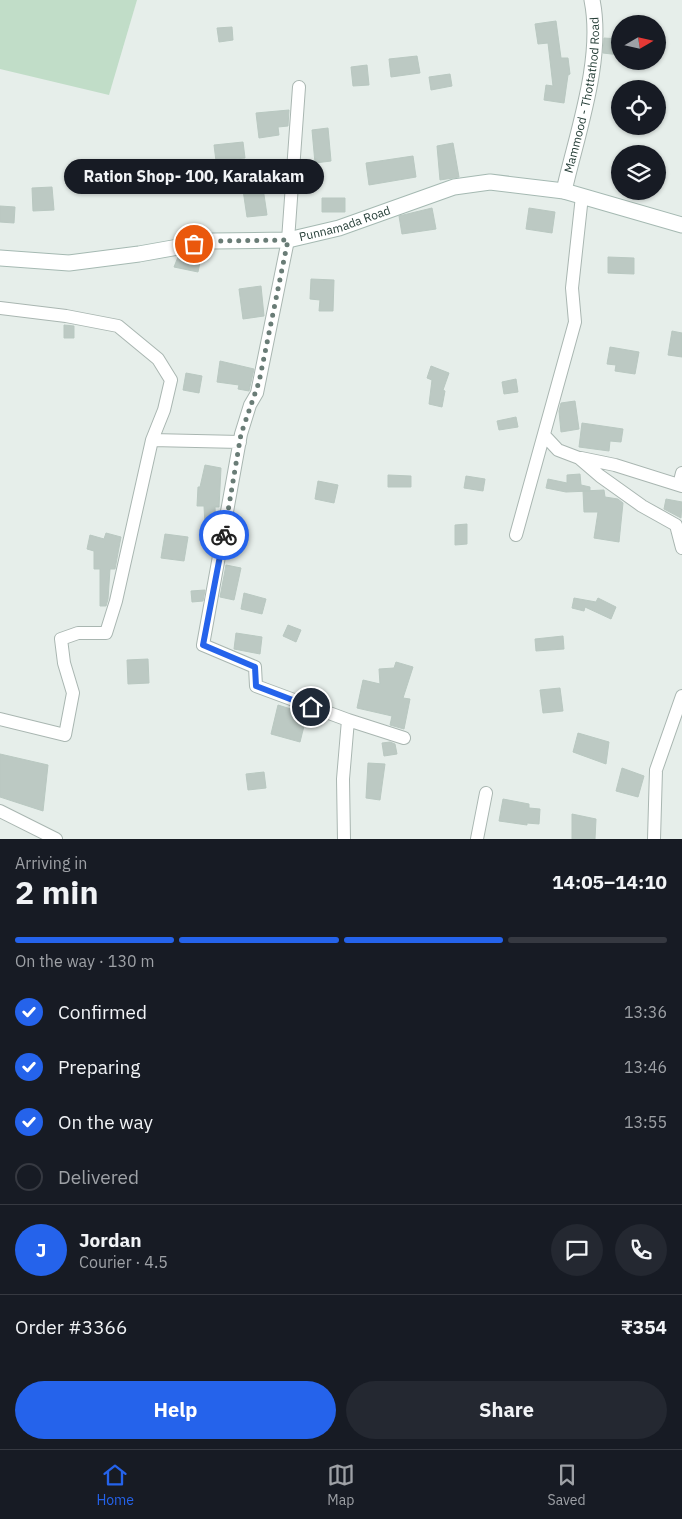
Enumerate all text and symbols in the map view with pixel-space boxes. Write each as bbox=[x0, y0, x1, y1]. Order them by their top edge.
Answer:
north arrow bbox=[611, 15, 666, 70]
map controls bbox=[611, 15, 666, 200]
street label: Mammood - Thottathod Road bbox=[561, 17, 602, 174]
button: locate bbox=[611, 80, 666, 135]
button: layers bbox=[611, 145, 666, 200]
callout: Ration Shop- 100, Karalakam bbox=[64, 159, 324, 194]
text: Ration Shop- 100, Karalakam bbox=[84, 166, 304, 186]
street label: Punnamada Road bbox=[297, 202, 392, 244]
pin bbox=[173, 223, 215, 265]
icon: bag bbox=[180, 230, 208, 258]
courier bbox=[199, 510, 249, 560]
icon: bike bbox=[210, 521, 238, 549]
pin bbox=[290, 686, 332, 728]
icon: home bbox=[297, 693, 325, 721]
text: Arriving in bbox=[15, 853, 87, 873]
text: 14:05–14:10 bbox=[552, 870, 667, 894]
text: 2 min bbox=[15, 871, 99, 913]
text: On the way · 130 m bbox=[15, 951, 154, 971]
icon: check bbox=[15, 998, 43, 1026]
text: Confirmed bbox=[58, 1000, 147, 1024]
text: 13:36 bbox=[624, 1002, 667, 1022]
icon: check bbox=[15, 1053, 43, 1081]
text: Preparing bbox=[58, 1055, 140, 1079]
text: 13:46 bbox=[624, 1057, 667, 1077]
icon: check bbox=[15, 1108, 43, 1136]
text: On the way bbox=[58, 1110, 153, 1134]
text: 13:55 bbox=[624, 1112, 667, 1132]
text: Delivered bbox=[58, 1165, 139, 1189]
button: chat bbox=[551, 1224, 603, 1276]
button: phone bbox=[615, 1224, 667, 1276]
text: Jordan bbox=[79, 1228, 142, 1252]
text: J bbox=[36, 1238, 46, 1262]
text: Courier · 4.5 bbox=[79, 1252, 168, 1272]
text: Order #3366 bbox=[15, 1315, 127, 1339]
text: ₹354 bbox=[621, 1315, 667, 1339]
button: Help bbox=[15, 1381, 336, 1439]
button: Share bbox=[346, 1381, 667, 1439]
tab: Home bbox=[96, 1461, 134, 1509]
tab: Map bbox=[327, 1461, 355, 1509]
tab: Saved bbox=[548, 1461, 586, 1509]

